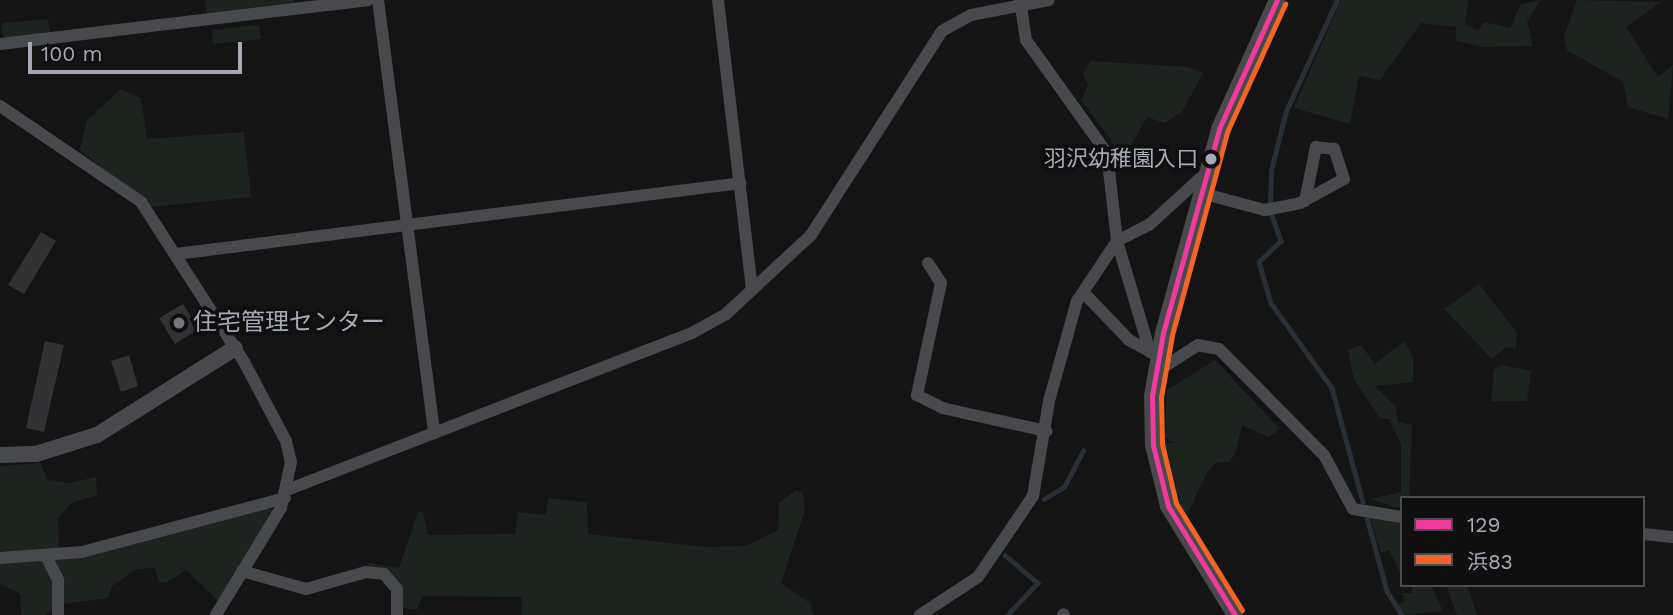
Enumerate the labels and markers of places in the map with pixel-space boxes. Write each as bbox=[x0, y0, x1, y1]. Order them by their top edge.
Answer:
place label: 羽沢幼稚園入口 bbox=[1044, 146, 1198, 172]
marker: 羽沢幼稚園入口 bbox=[1204, 152, 1218, 166]
place label: 住宅管理センター bbox=[193, 309, 385, 337]
marker: 住宅管理センター bbox=[171, 315, 187, 331]

